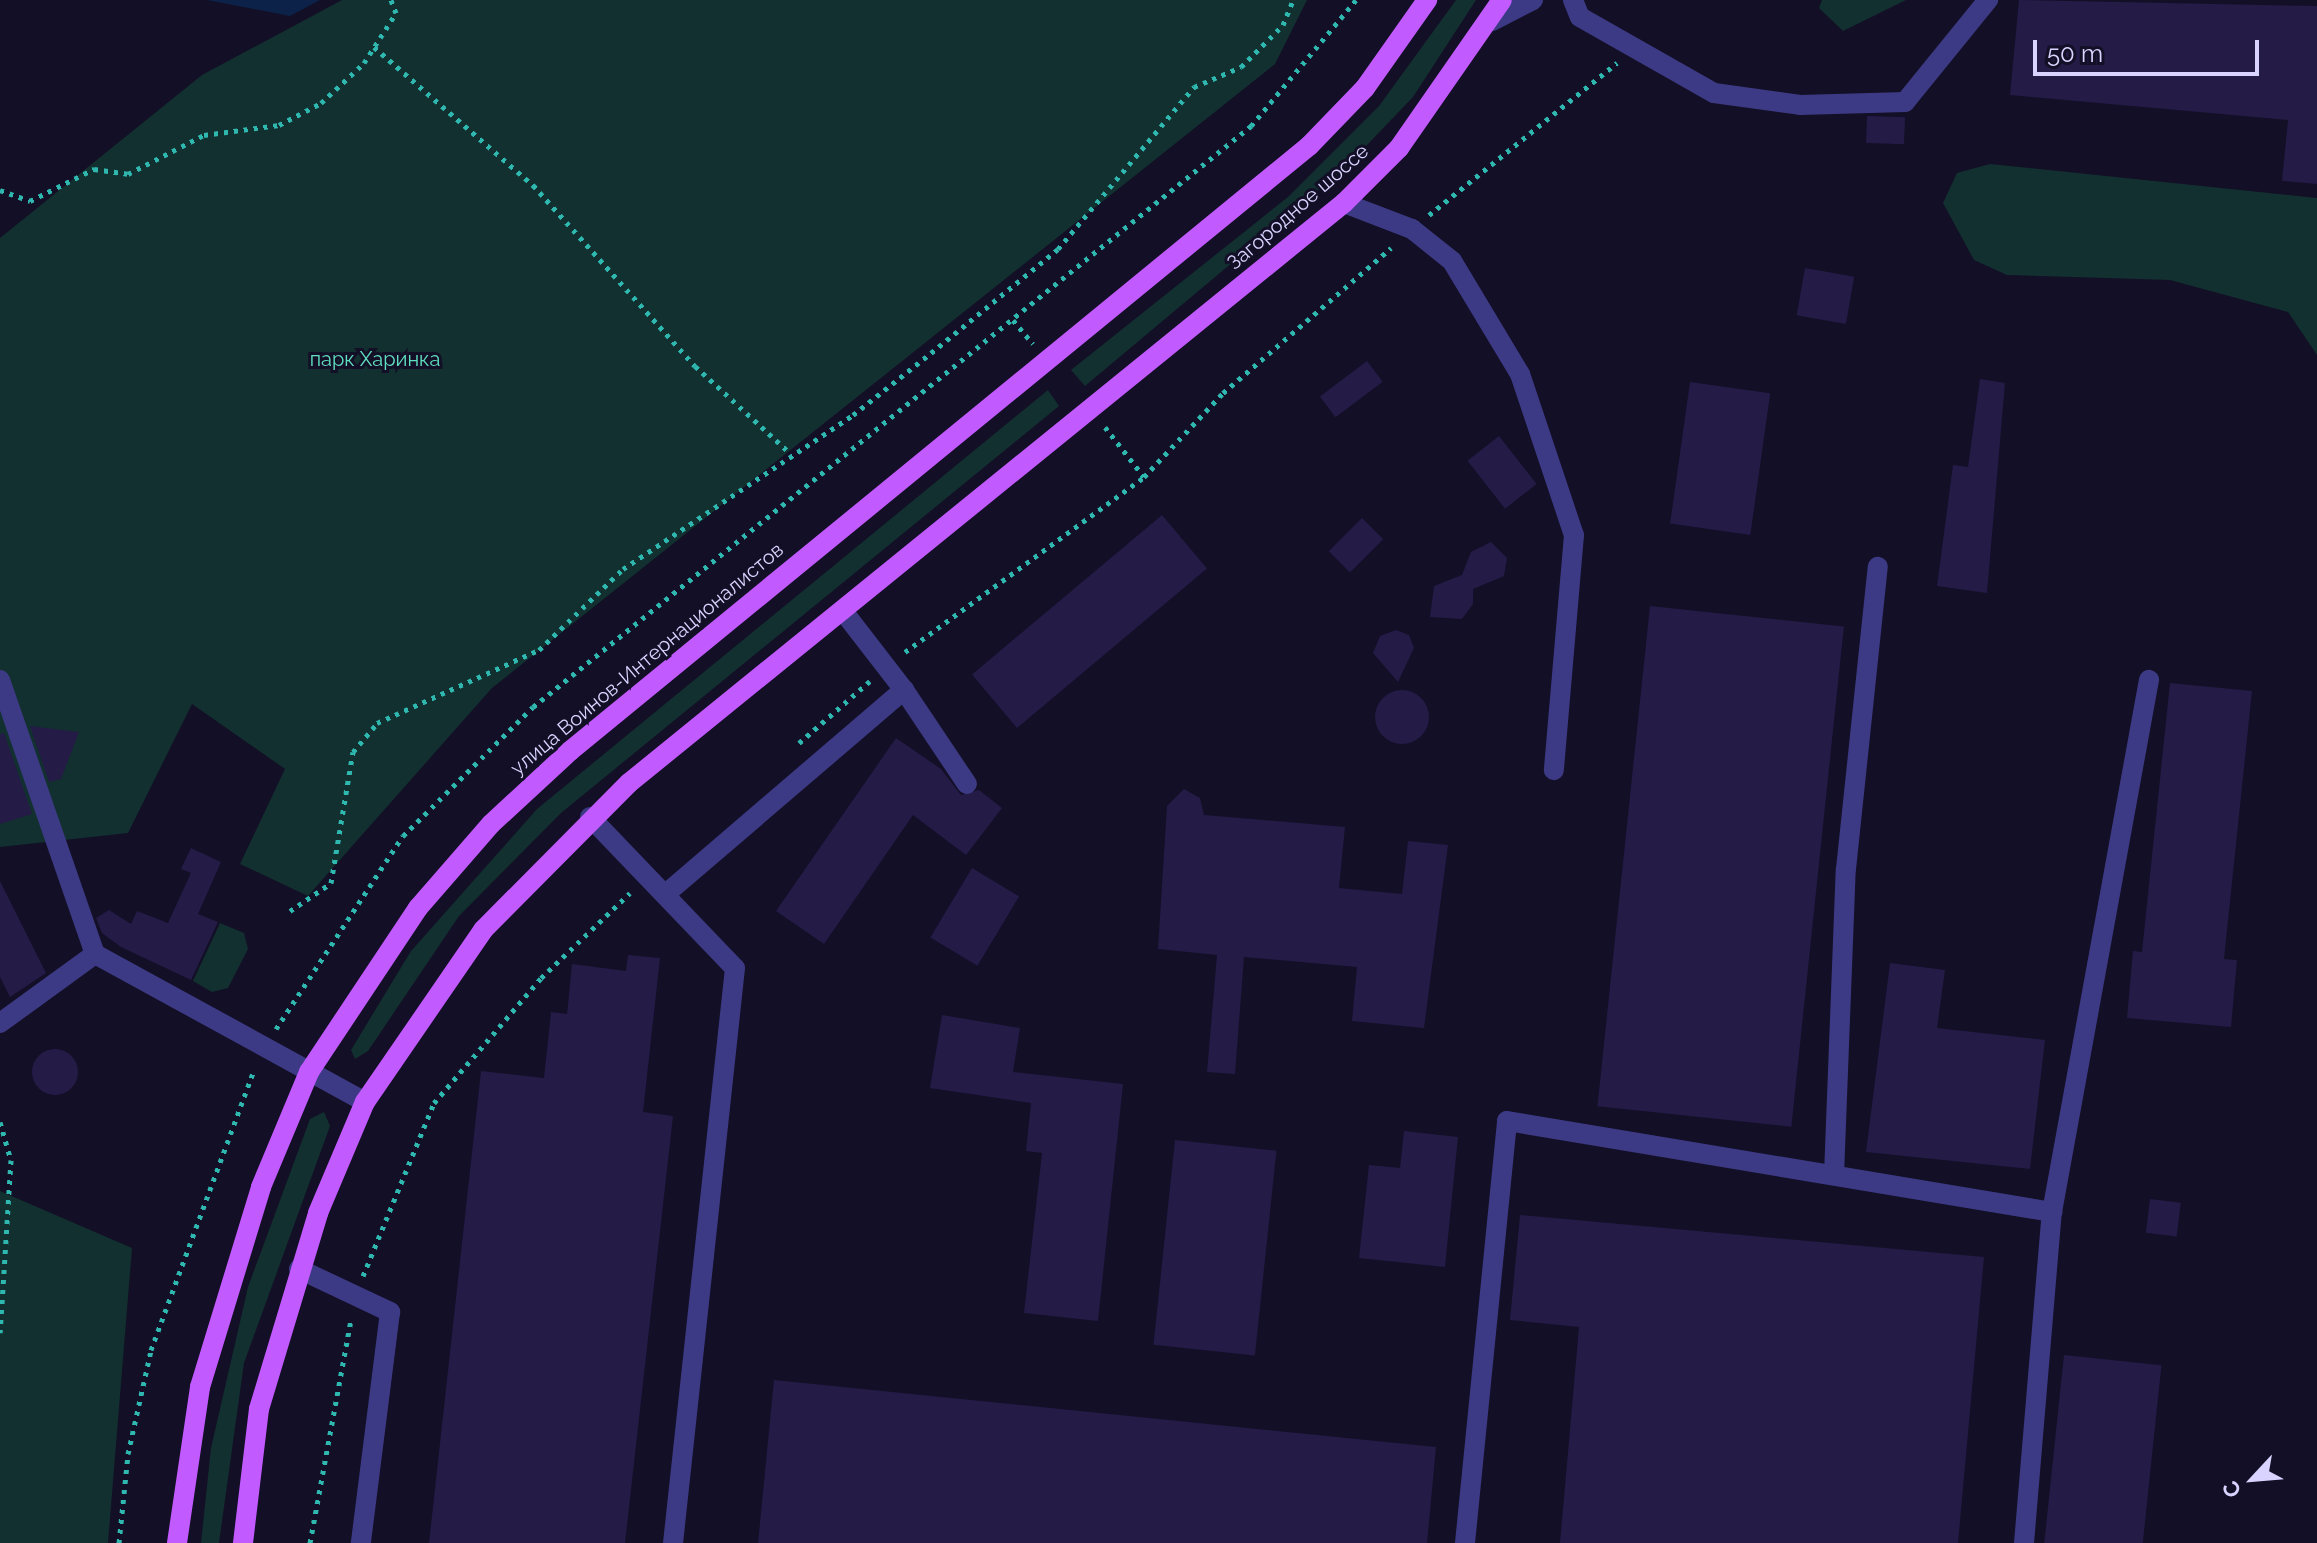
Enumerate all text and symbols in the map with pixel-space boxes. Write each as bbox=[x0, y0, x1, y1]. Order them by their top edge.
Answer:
scale bar bbox=[2037, 24, 2263, 74]
text: 50 m bbox=[2047, 39, 2103, 68]
street label: Загородное шоссе bbox=[1222, 139, 1374, 275]
park label: парк Харинка bbox=[310, 347, 440, 371]
street label: улица Воинов-Интернационалистов bbox=[506, 538, 788, 780]
north arrow bbox=[2213, 1439, 2293, 1519]
text: С bbox=[2216, 1477, 2246, 1502]

